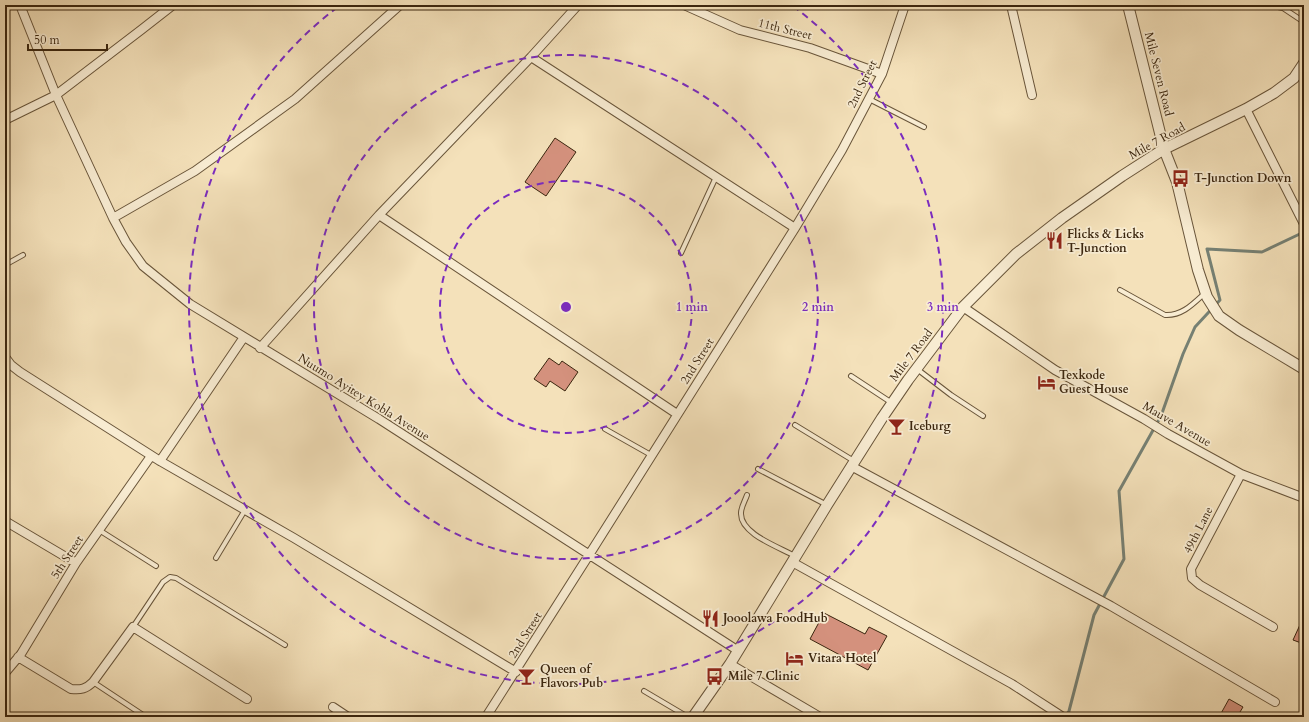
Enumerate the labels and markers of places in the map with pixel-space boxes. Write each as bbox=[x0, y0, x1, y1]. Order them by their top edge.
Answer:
bus stop icon: T-Junction Down bbox=[1171, 168, 1191, 188]
place label: T-Junction Down bbox=[1194, 170, 1292, 186]
place label: Flicks & Licks T-Junction bbox=[1067, 226, 1144, 256]
restaurant icon: Flicks & Licks T-Junction bbox=[1044, 231, 1064, 251]
centre of rings bbox=[559, 300, 573, 314]
place label: Texkode Guest House bbox=[1059, 367, 1129, 397]
hotel icon: Texkode Guest House bbox=[1036, 372, 1056, 392]
bar icon: Iceburg bbox=[886, 416, 906, 436]
place label: Iceburg bbox=[909, 418, 951, 434]
restaurant icon: Jooolawa FoodHub bbox=[700, 608, 720, 628]
place label: Jooolawa FoodHub bbox=[721, 610, 828, 626]
hotel icon: Vitara Hotel bbox=[785, 648, 805, 668]
place label: Vitara Hotel bbox=[808, 650, 877, 666]
place label: Queen of Flavors Pub bbox=[540, 661, 603, 691]
bar icon: Queen of Flavors Pub bbox=[517, 666, 537, 686]
bus stop icon: Mile 7 Clinic bbox=[705, 666, 725, 686]
place label: Mile 7 Clinic bbox=[728, 668, 800, 684]

